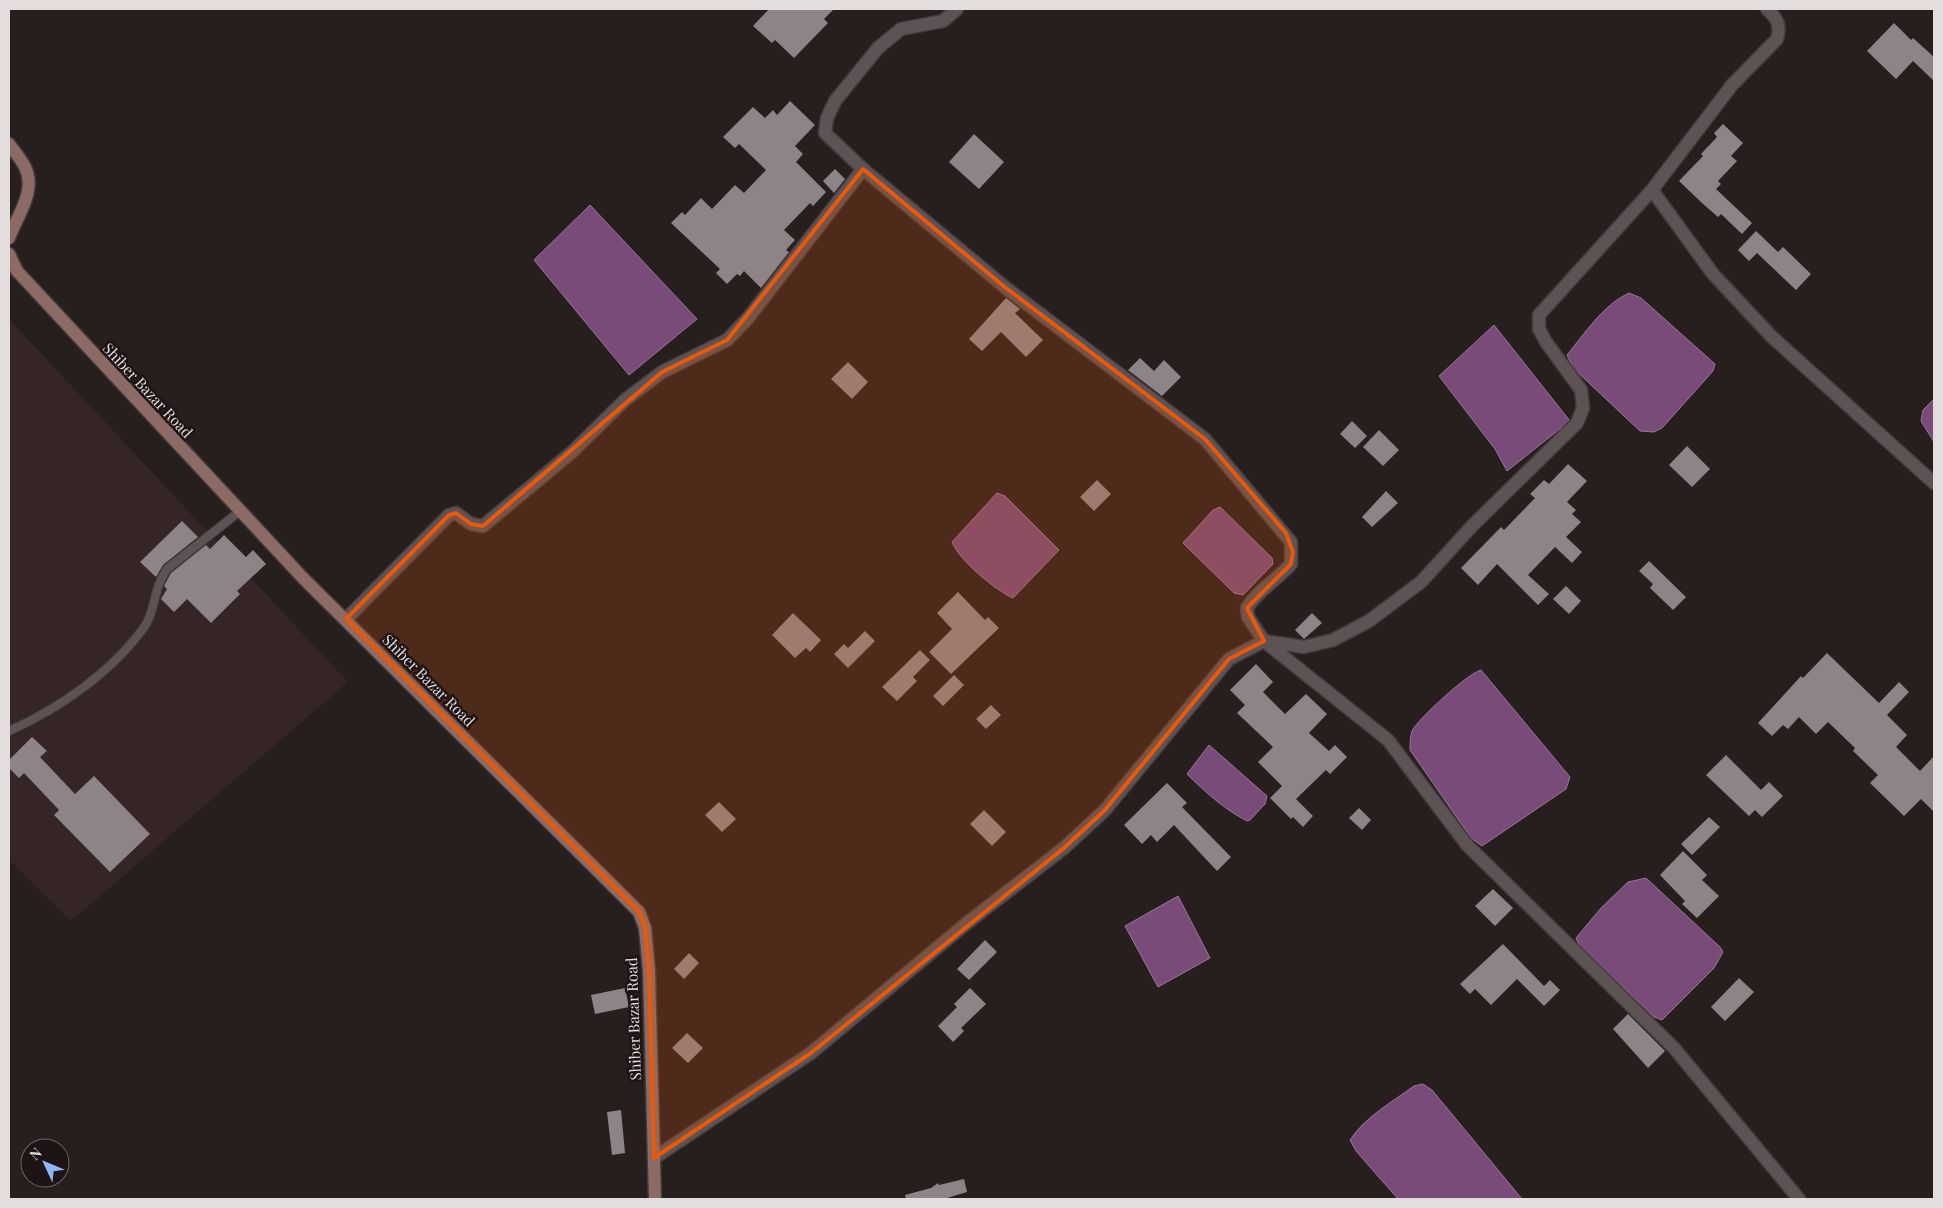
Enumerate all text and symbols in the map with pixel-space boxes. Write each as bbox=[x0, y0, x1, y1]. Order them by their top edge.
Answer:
street label: Shiber Bazar Road bbox=[99, 338, 197, 442]
street label: Shiber Bazar Road bbox=[378, 629, 480, 731]
street label: Shiber Bazar Road bbox=[621, 957, 645, 1081]
north arrow bbox=[20, 1138, 70, 1188]
text: N bbox=[25, 1143, 46, 1164]

